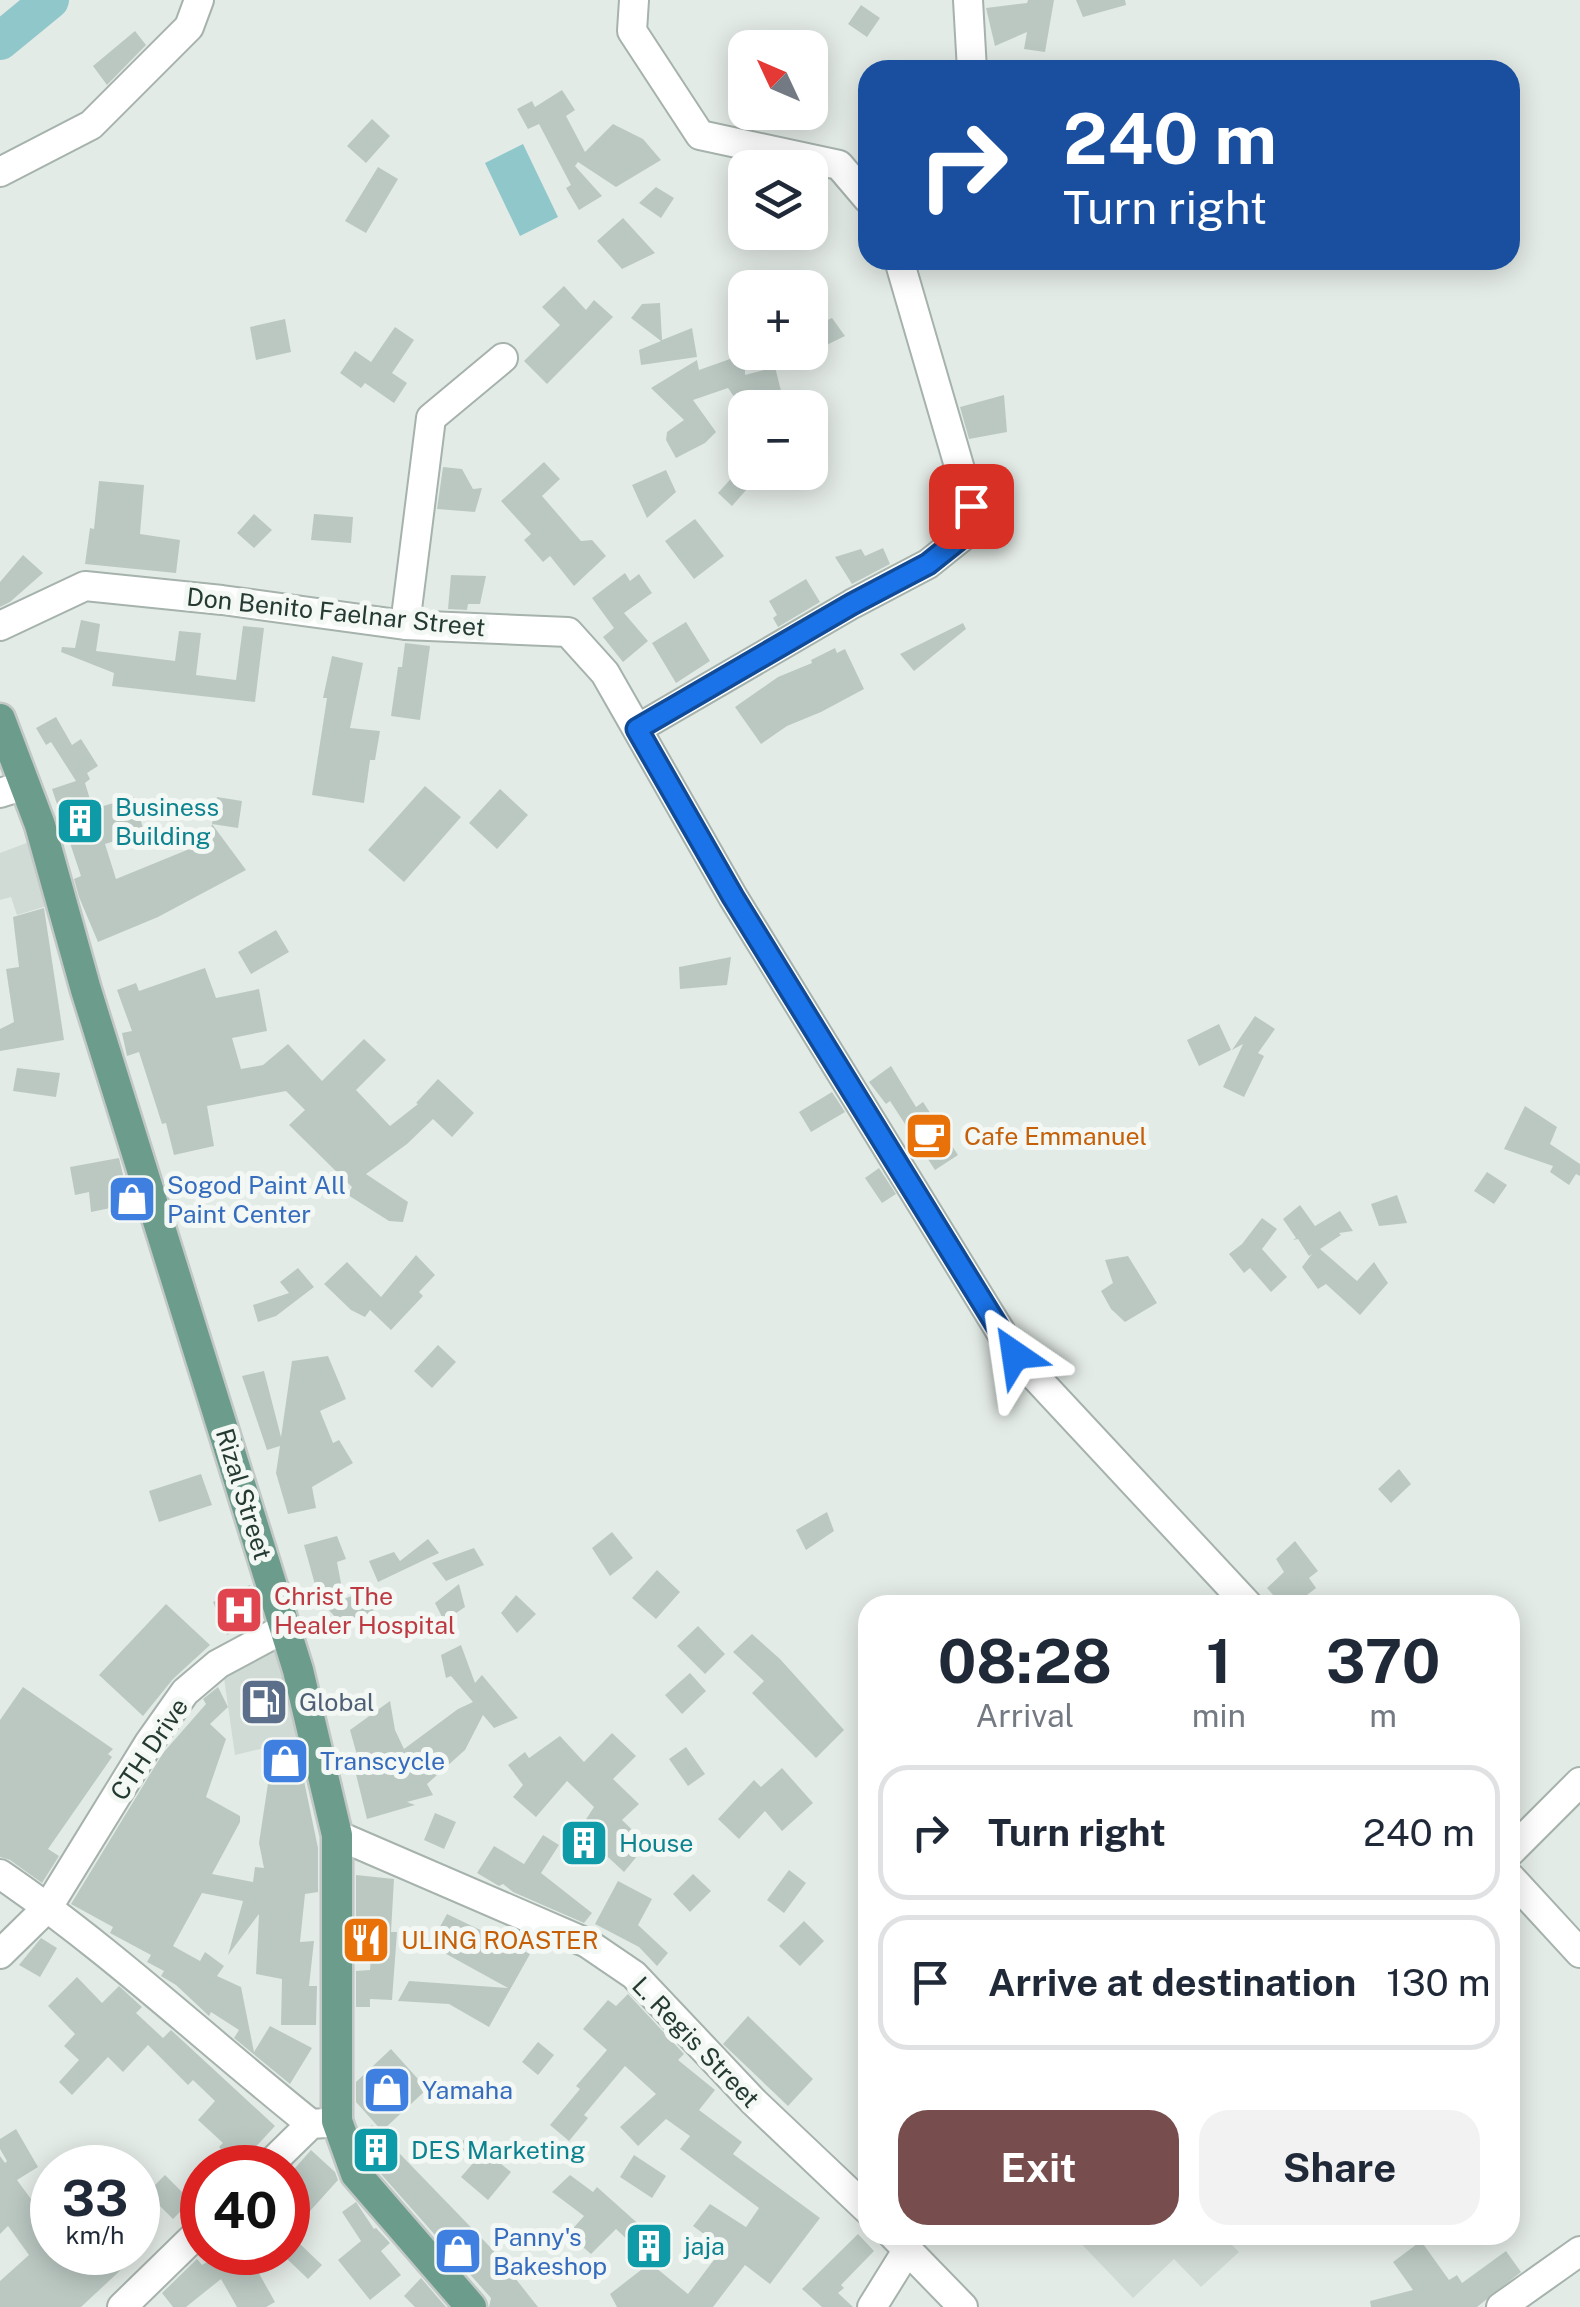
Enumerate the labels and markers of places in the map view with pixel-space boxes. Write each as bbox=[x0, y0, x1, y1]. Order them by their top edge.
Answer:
pin bbox=[929, 464, 1014, 549]
place label: Business Building bbox=[115, 792, 219, 851]
building icon: Business Building bbox=[54, 795, 106, 847]
cafe icon: Cafe Emmanuel bbox=[903, 1110, 955, 1162]
place label: Cafe Emmanuel bbox=[964, 1121, 1147, 1151]
place label: Sogod Paint All Paint Center bbox=[167, 1170, 346, 1229]
shop icon: Sogod Paint All Paint Center bbox=[106, 1173, 158, 1225]
place label: Christ The Healer Hospital bbox=[274, 1581, 456, 1640]
hospital icon: Christ The Healer Hospital bbox=[213, 1584, 265, 1636]
fuel station icon: Global bbox=[238, 1676, 290, 1728]
place label: Global bbox=[299, 1687, 375, 1717]
shop icon: Transcycle bbox=[259, 1735, 311, 1787]
place label: Transcycle bbox=[320, 1746, 445, 1776]
building icon: House bbox=[558, 1817, 610, 1869]
place label: House bbox=[619, 1828, 693, 1858]
restaurant icon: ULING ROASTER bbox=[340, 1914, 392, 1966]
place label: ULING ROASTER bbox=[401, 1925, 599, 1955]
shop icon: Yamaha bbox=[361, 2064, 413, 2116]
place label: Yamaha bbox=[422, 2075, 513, 2105]
building icon: DES Marketing bbox=[350, 2124, 402, 2176]
place label: DES Marketing bbox=[411, 2135, 586, 2165]
building icon: jaja bbox=[623, 2220, 675, 2272]
place label: Panny's Bakeshop bbox=[493, 2222, 607, 2281]
shop icon: Panny's Bakeshop bbox=[432, 2225, 484, 2277]
place label: jaja bbox=[683, 2231, 725, 2261]

